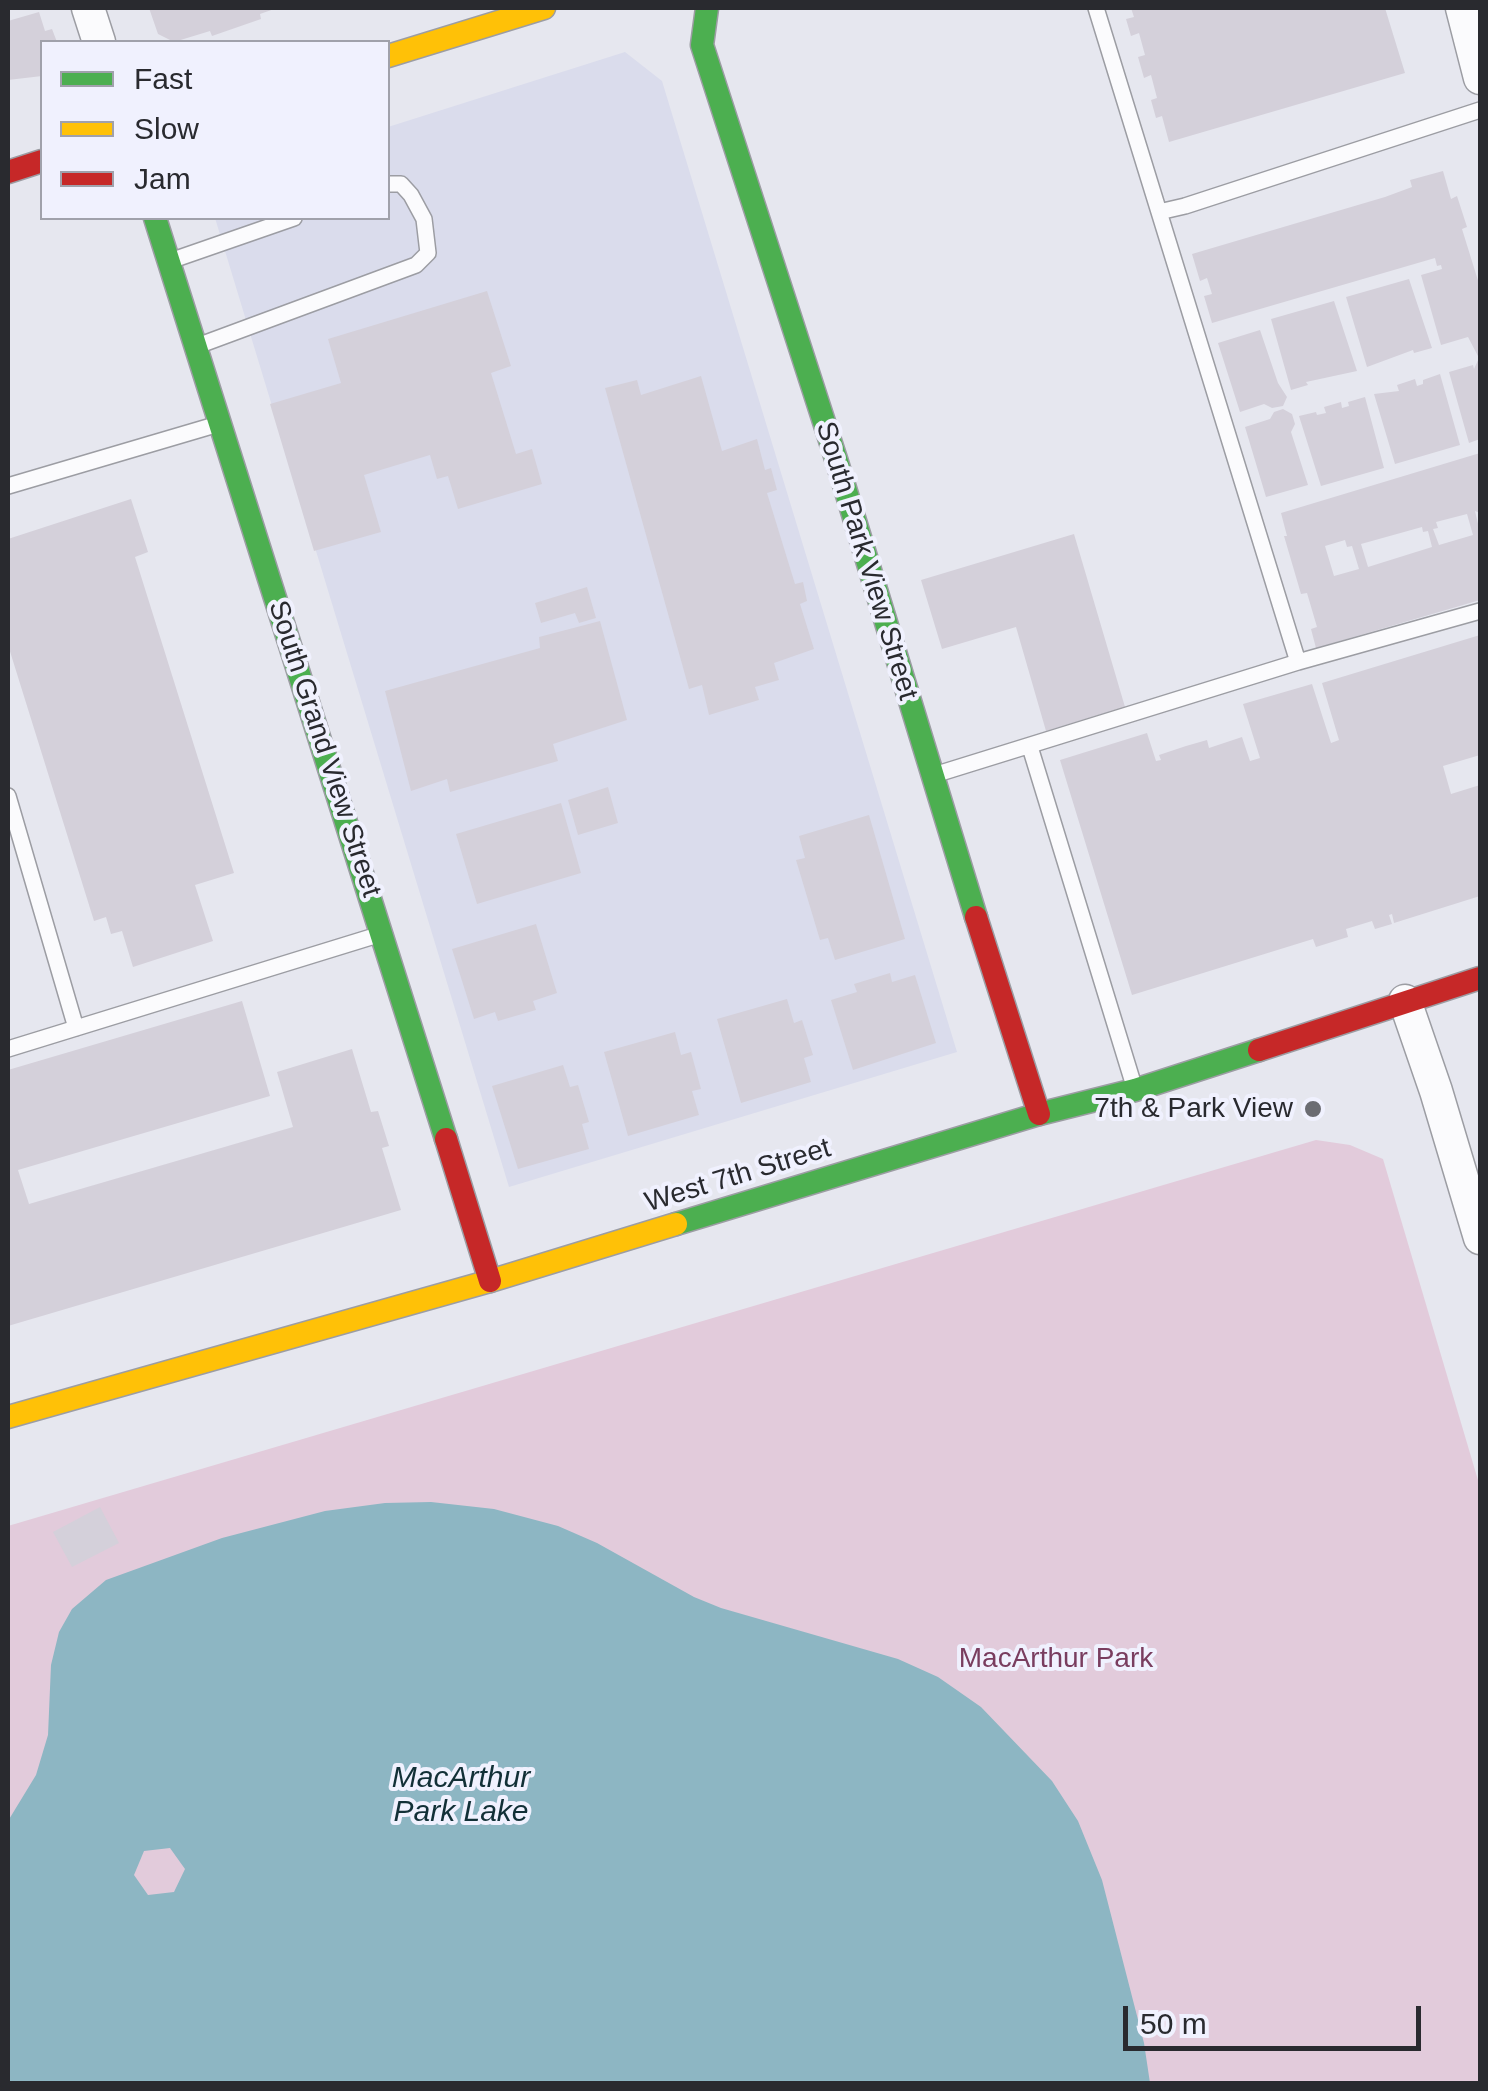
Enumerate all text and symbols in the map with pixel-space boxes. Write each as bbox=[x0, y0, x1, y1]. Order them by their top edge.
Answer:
legend bbox=[40, 40, 390, 220]
text: Fast bbox=[134, 62, 192, 95]
text: Slow bbox=[134, 112, 199, 145]
text: Jam bbox=[134, 162, 191, 195]
street label: South Park View Street bbox=[808, 418, 924, 704]
street label: South Grand View Street bbox=[260, 597, 388, 901]
place label: 7th & Park View bbox=[1094, 1092, 1293, 1126]
marker: 7th & Park View bbox=[1302, 1098, 1324, 1120]
street label: West 7th Street bbox=[641, 1132, 835, 1220]
park label: MacArthur Park bbox=[959, 1642, 1153, 1676]
water label: MacArthur Park Lake bbox=[392, 1761, 530, 1832]
scale bar bbox=[1128, 1986, 1426, 2048]
text: 50 m bbox=[1140, 2007, 1207, 2040]

